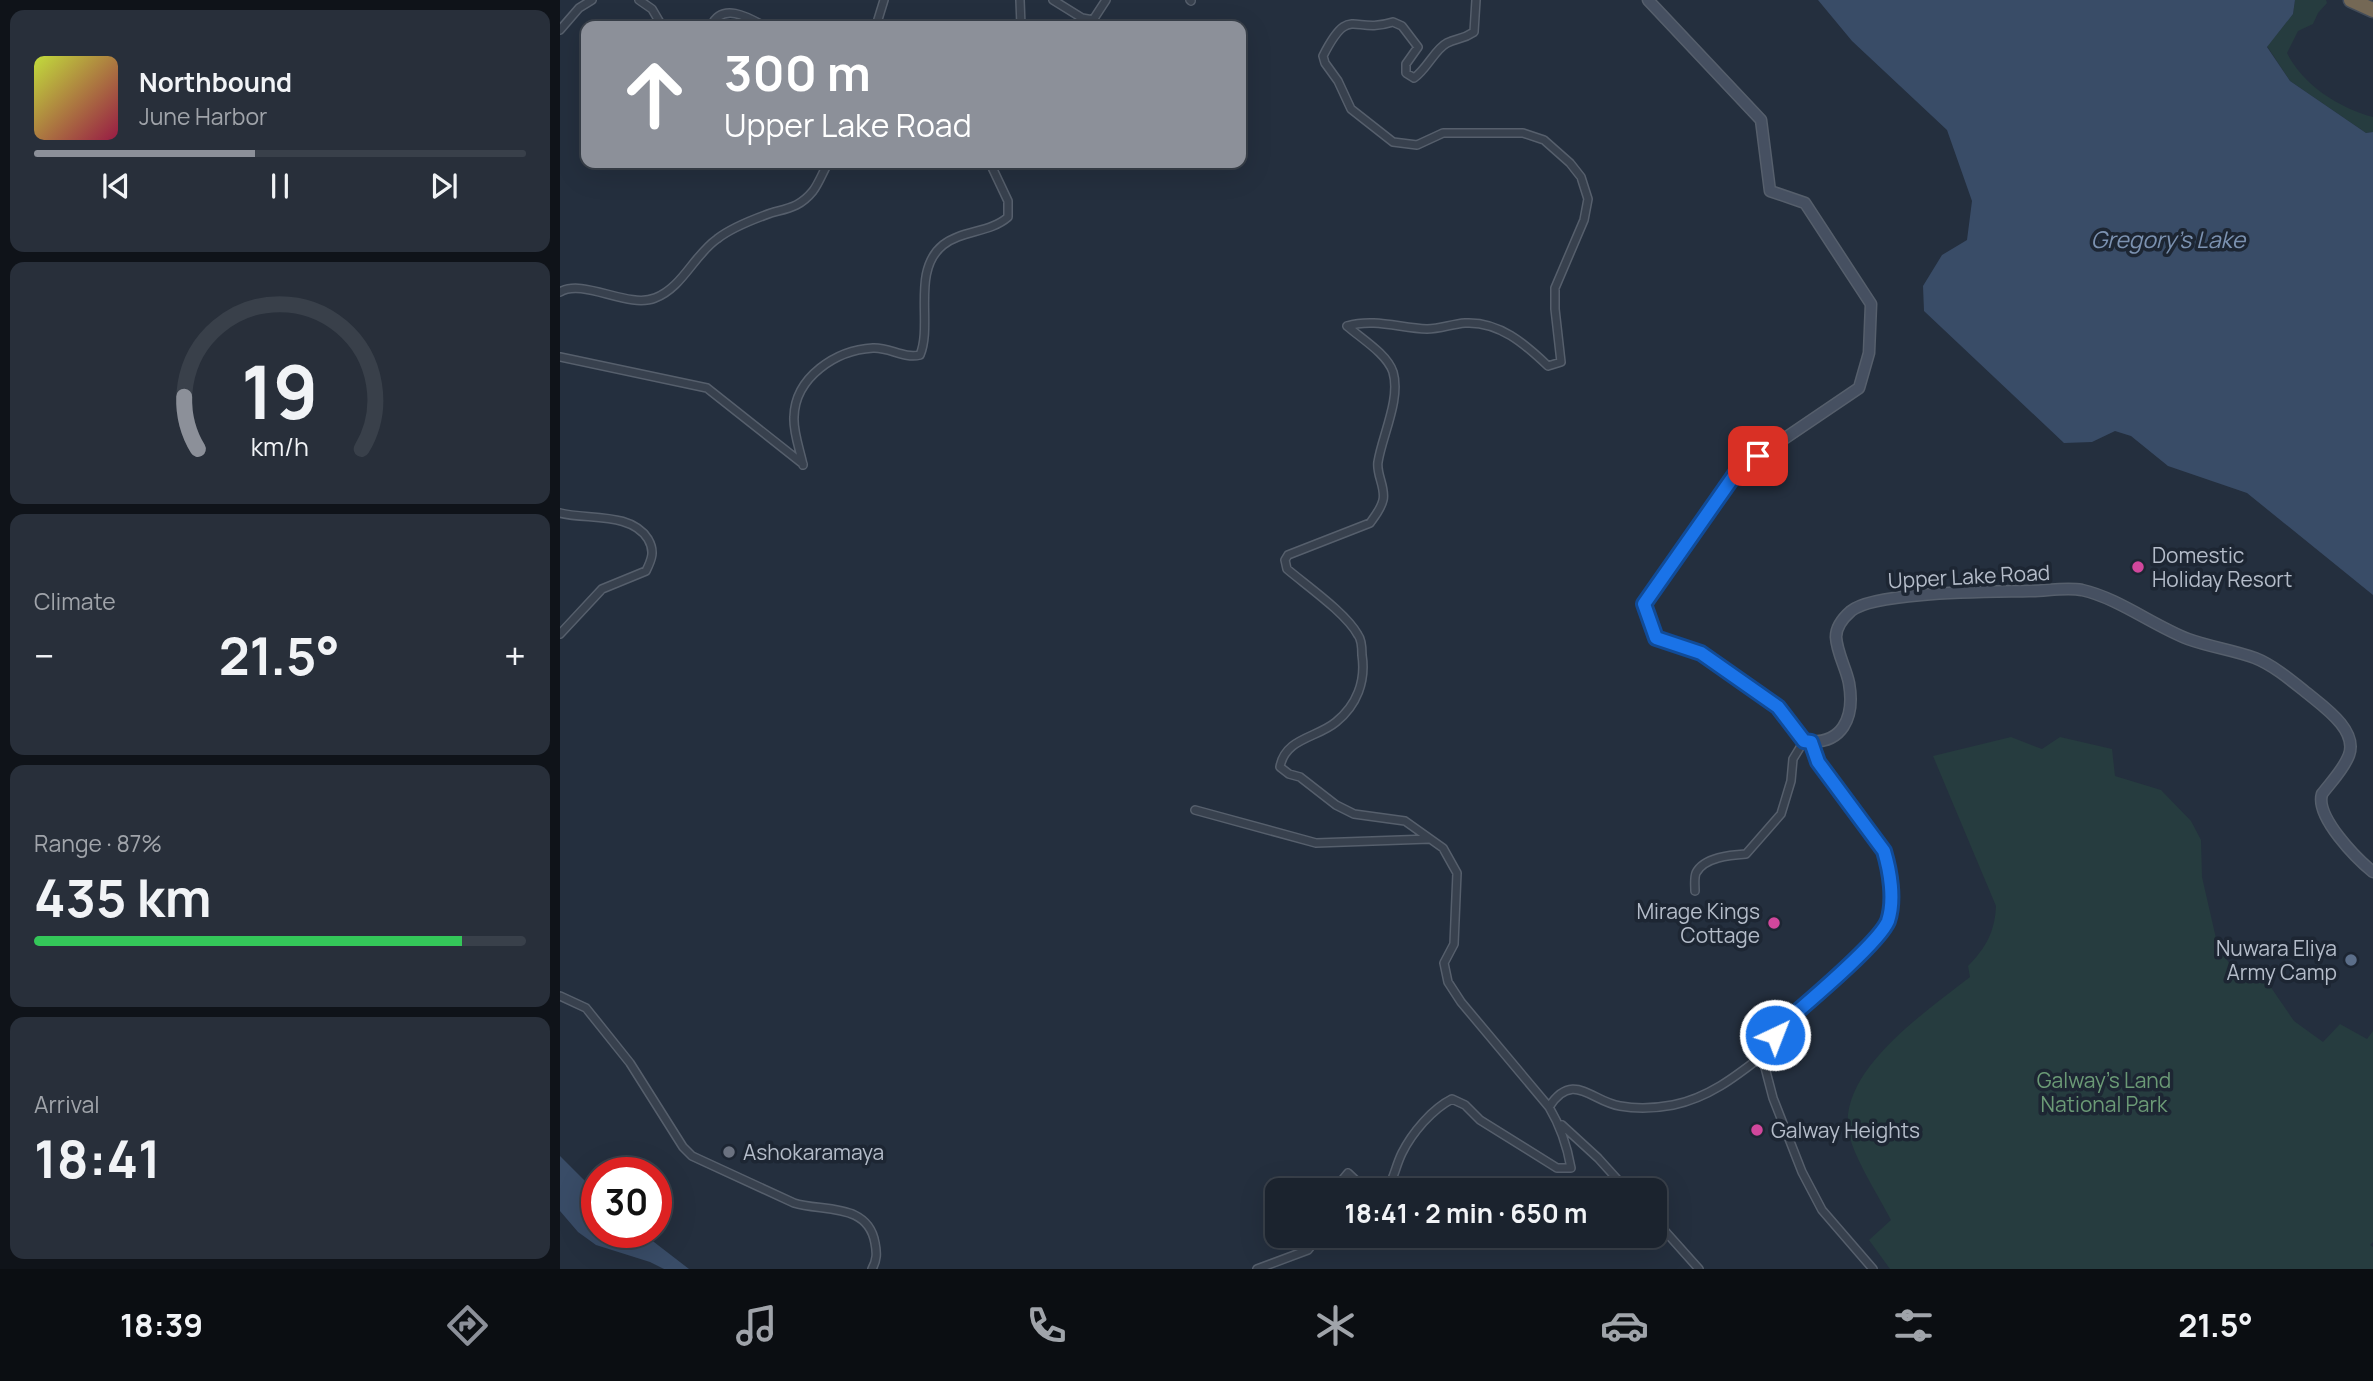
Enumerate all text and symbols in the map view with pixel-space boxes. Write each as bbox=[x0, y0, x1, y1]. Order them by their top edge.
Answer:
text: 300 m bbox=[724, 39, 871, 106]
icon: ahead bbox=[609, 49, 700, 140]
text: Northbound bbox=[139, 64, 292, 100]
text: June Harbor bbox=[139, 100, 267, 132]
text: Upper Lake Road bbox=[724, 103, 972, 147]
icon: previous bbox=[97, 167, 135, 205]
icon: pause bbox=[261, 167, 299, 205]
icon: next bbox=[425, 167, 463, 205]
water label: Gregory's Lake bbox=[2091, 223, 2247, 255]
text: 19 bbox=[241, 341, 319, 441]
pin bbox=[1728, 426, 1788, 486]
text: km/h bbox=[251, 428, 309, 463]
icon: arrive bbox=[1739, 437, 1777, 475]
place label: Domestic Holiday Resort bbox=[2152, 541, 2292, 593]
street label: Upper Lake Road bbox=[1887, 558, 2051, 594]
marker: Domestic Holiday Resort bbox=[2130, 559, 2146, 575]
text: Climate bbox=[34, 585, 116, 617]
text: 21.5° bbox=[219, 620, 340, 691]
text: − bbox=[34, 629, 55, 681]
text: + bbox=[504, 629, 526, 681]
text: Range · 87% bbox=[34, 827, 162, 859]
text: 435 km bbox=[34, 862, 211, 933]
place label: Mirage Kings Cottage bbox=[1636, 897, 1760, 949]
marker: Mirage Kings Cottage bbox=[1766, 915, 1782, 931]
place label: Nuwara Eliya Army Camp bbox=[2216, 934, 2337, 986]
marker: Nuwara Eliya Army Camp bbox=[2343, 952, 2359, 968]
position arrow bbox=[1738, 998, 1812, 1072]
park label: Galway's Land National Park bbox=[2037, 1066, 2171, 1118]
text: Arrival bbox=[34, 1088, 100, 1120]
place label: Galway Heights bbox=[1771, 1116, 1920, 1144]
marker: Galway Heights bbox=[1749, 1122, 1765, 1138]
text: 18:41 bbox=[34, 1123, 161, 1194]
place label: Ashokaramaya bbox=[743, 1138, 884, 1166]
marker: Ashokaramaya bbox=[721, 1144, 737, 1160]
speed limit sign: 30 bbox=[581, 1157, 672, 1248]
text: 18:41 · 2 min · 650 m bbox=[1345, 1195, 1587, 1231]
icon: directions bbox=[443, 1301, 492, 1350]
icon: music bbox=[732, 1301, 781, 1350]
icon: phone bbox=[1022, 1301, 1071, 1350]
icon: climate bbox=[1311, 1301, 1360, 1350]
icon: car bbox=[1600, 1301, 1649, 1350]
icon: filters bbox=[1889, 1301, 1938, 1350]
text: 18:39 bbox=[120, 1303, 203, 1347]
text: 21.5° bbox=[2178, 1303, 2253, 1347]

